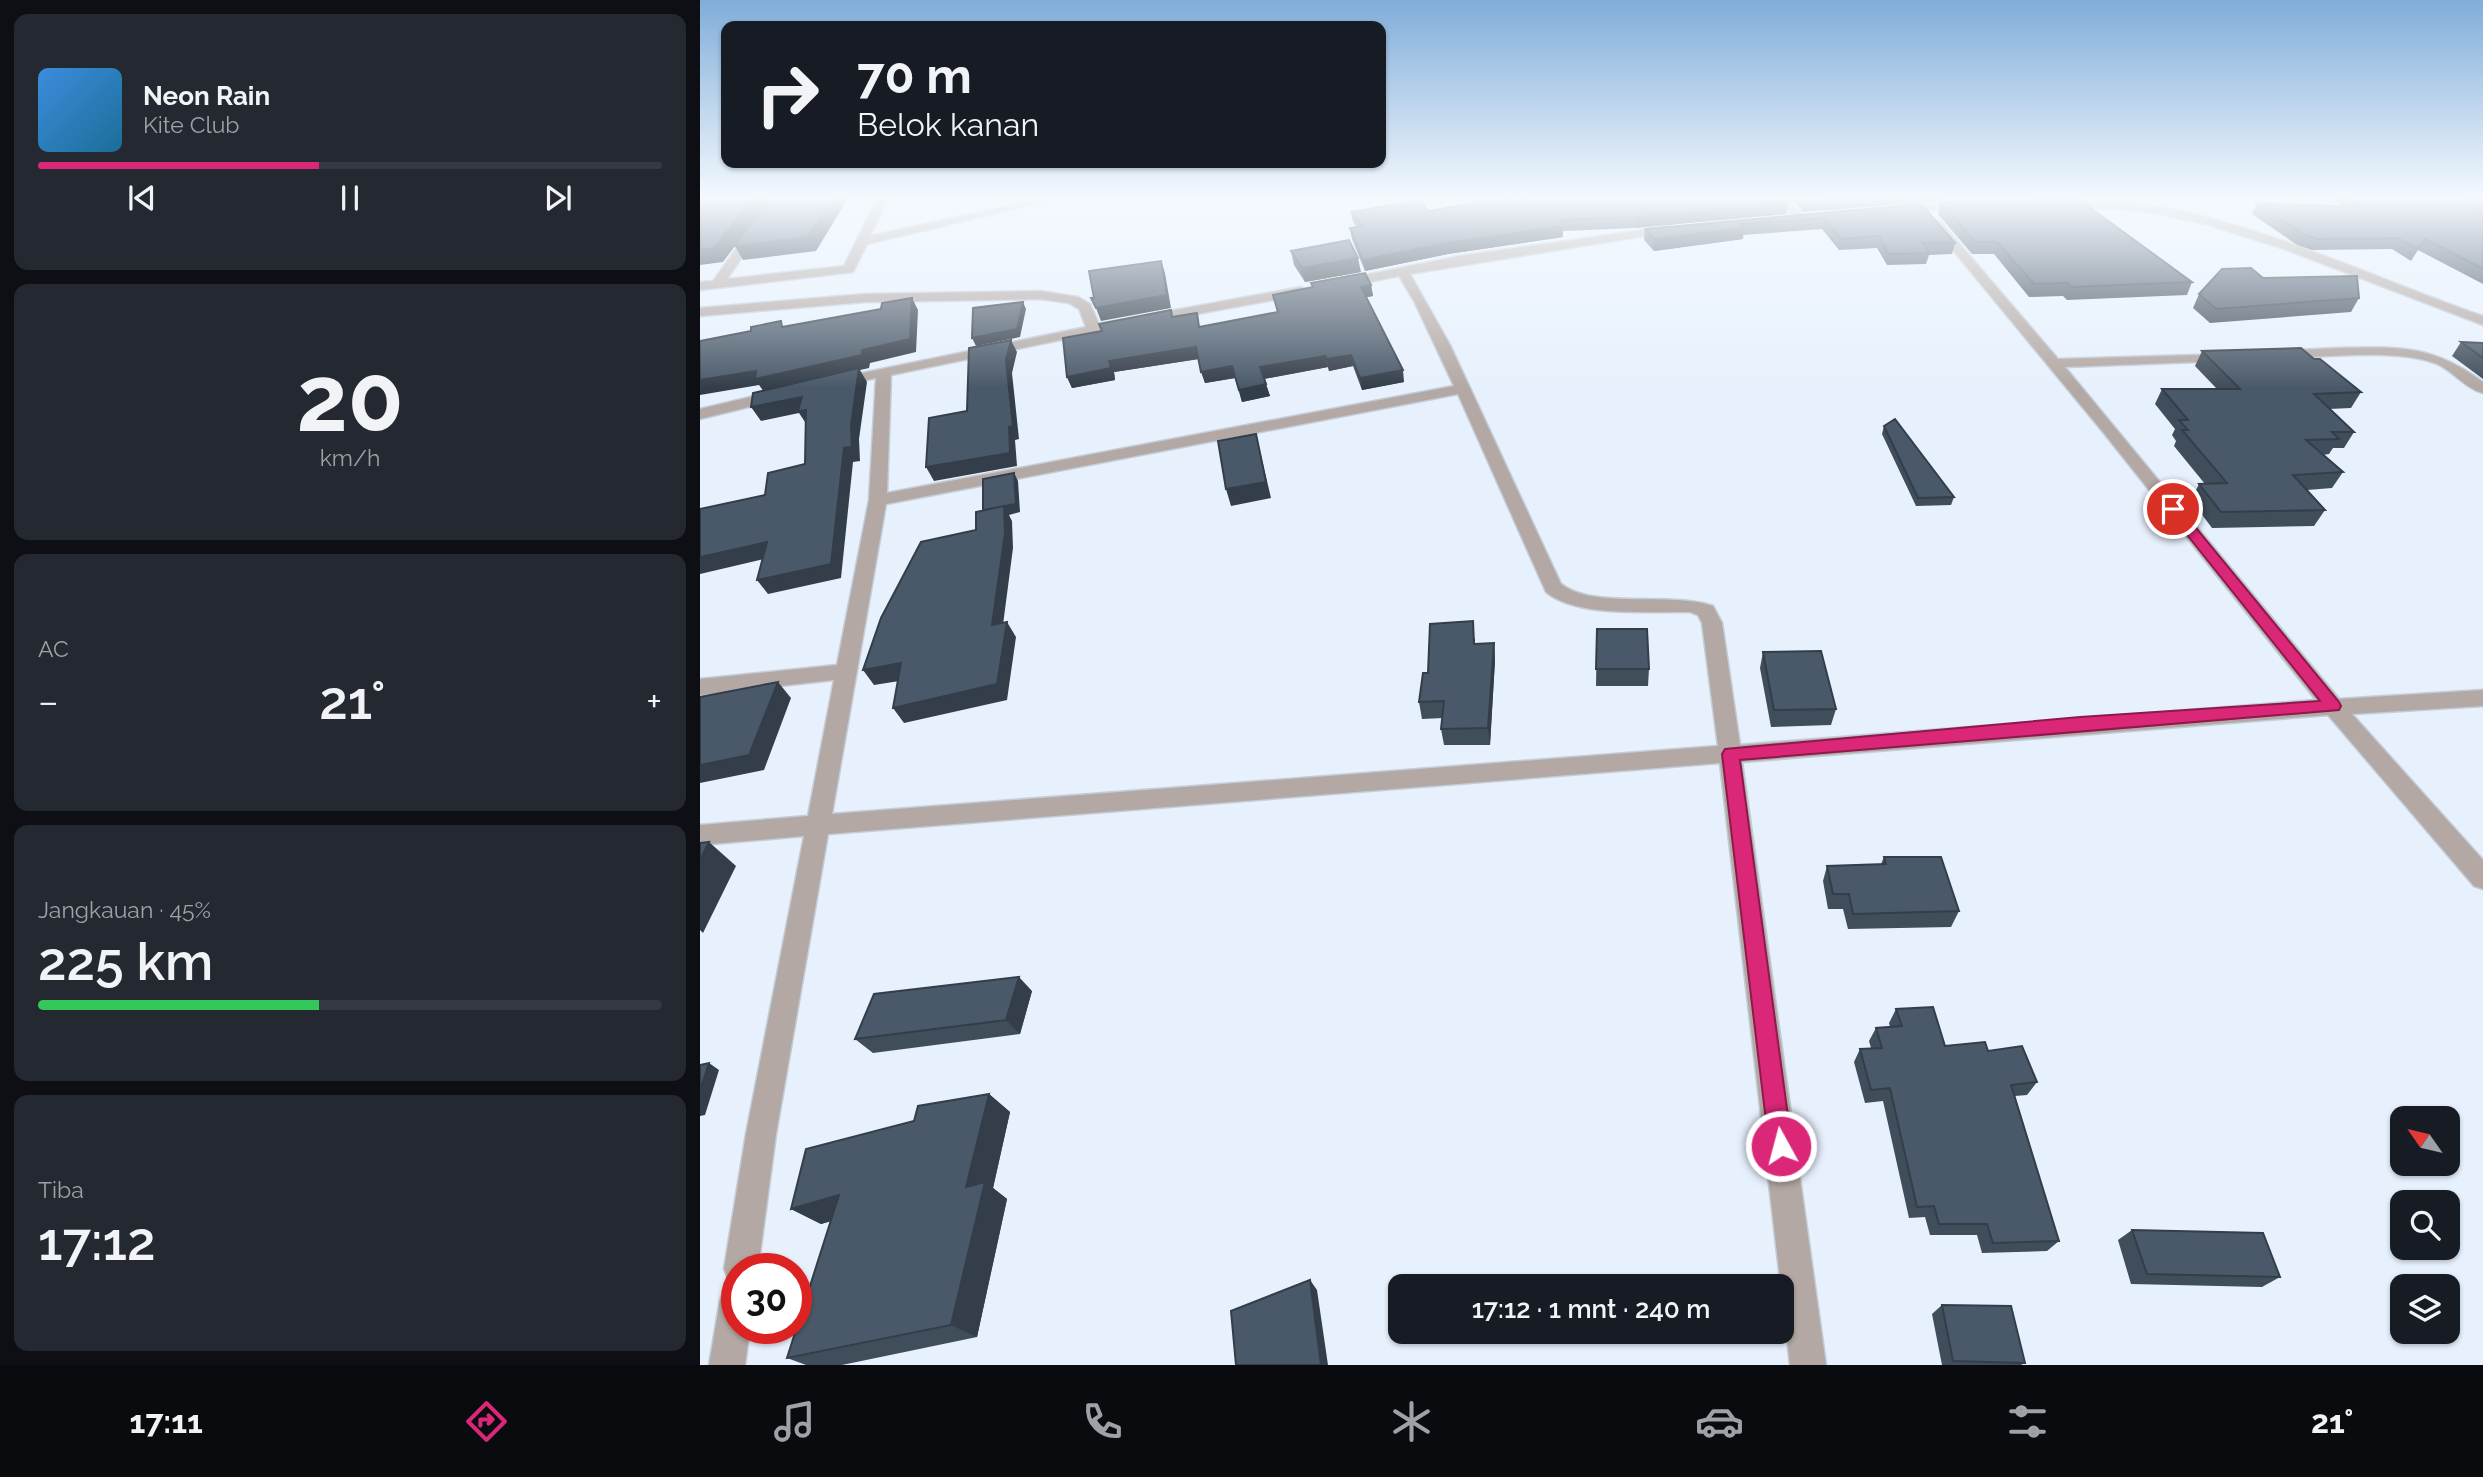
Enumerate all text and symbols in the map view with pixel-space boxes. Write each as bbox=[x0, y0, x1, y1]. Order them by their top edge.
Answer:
text: 70 m bbox=[857, 47, 972, 104]
icon: right bbox=[742, 49, 833, 140]
text: Neon Rain bbox=[143, 81, 270, 111]
text: Belok kanan bbox=[857, 106, 1039, 143]
text: Kite Club bbox=[143, 111, 240, 138]
icon: previous bbox=[123, 179, 161, 217]
icon: pause bbox=[331, 179, 369, 217]
icon: next bbox=[539, 179, 577, 217]
text: 20 bbox=[296, 345, 404, 452]
text: km/h bbox=[320, 444, 380, 471]
pin bbox=[2143, 479, 2203, 539]
icon: arrive bbox=[2154, 490, 2192, 528]
text: AC bbox=[38, 635, 69, 662]
text: 21° bbox=[319, 670, 386, 731]
text: − bbox=[38, 679, 58, 724]
text: + bbox=[646, 679, 662, 724]
text: Jangkauan · 45% bbox=[38, 896, 211, 923]
text: 225 km bbox=[38, 931, 213, 992]
north arrow bbox=[2390, 1106, 2460, 1176]
map controls bbox=[2390, 1106, 2460, 1344]
position arrow bbox=[1744, 1109, 1818, 1183]
text: Tiba bbox=[38, 1176, 84, 1203]
button: search bbox=[2390, 1190, 2460, 1260]
text: 17:12 bbox=[38, 1211, 156, 1272]
speed limit sign: 30 bbox=[721, 1253, 812, 1344]
button: layers bbox=[2390, 1274, 2460, 1344]
text: 17:12 · 1 mnt · 240 m bbox=[1472, 1294, 1710, 1324]
icon: directions bbox=[462, 1397, 511, 1446]
icon: music bbox=[770, 1397, 819, 1446]
icon: phone bbox=[1078, 1397, 1127, 1446]
icon: climate bbox=[1387, 1397, 1436, 1446]
icon: car bbox=[1695, 1397, 1744, 1446]
icon: filters bbox=[2003, 1397, 2052, 1446]
text: 17:11 bbox=[130, 1403, 203, 1440]
text: 21° bbox=[2311, 1403, 2353, 1440]

